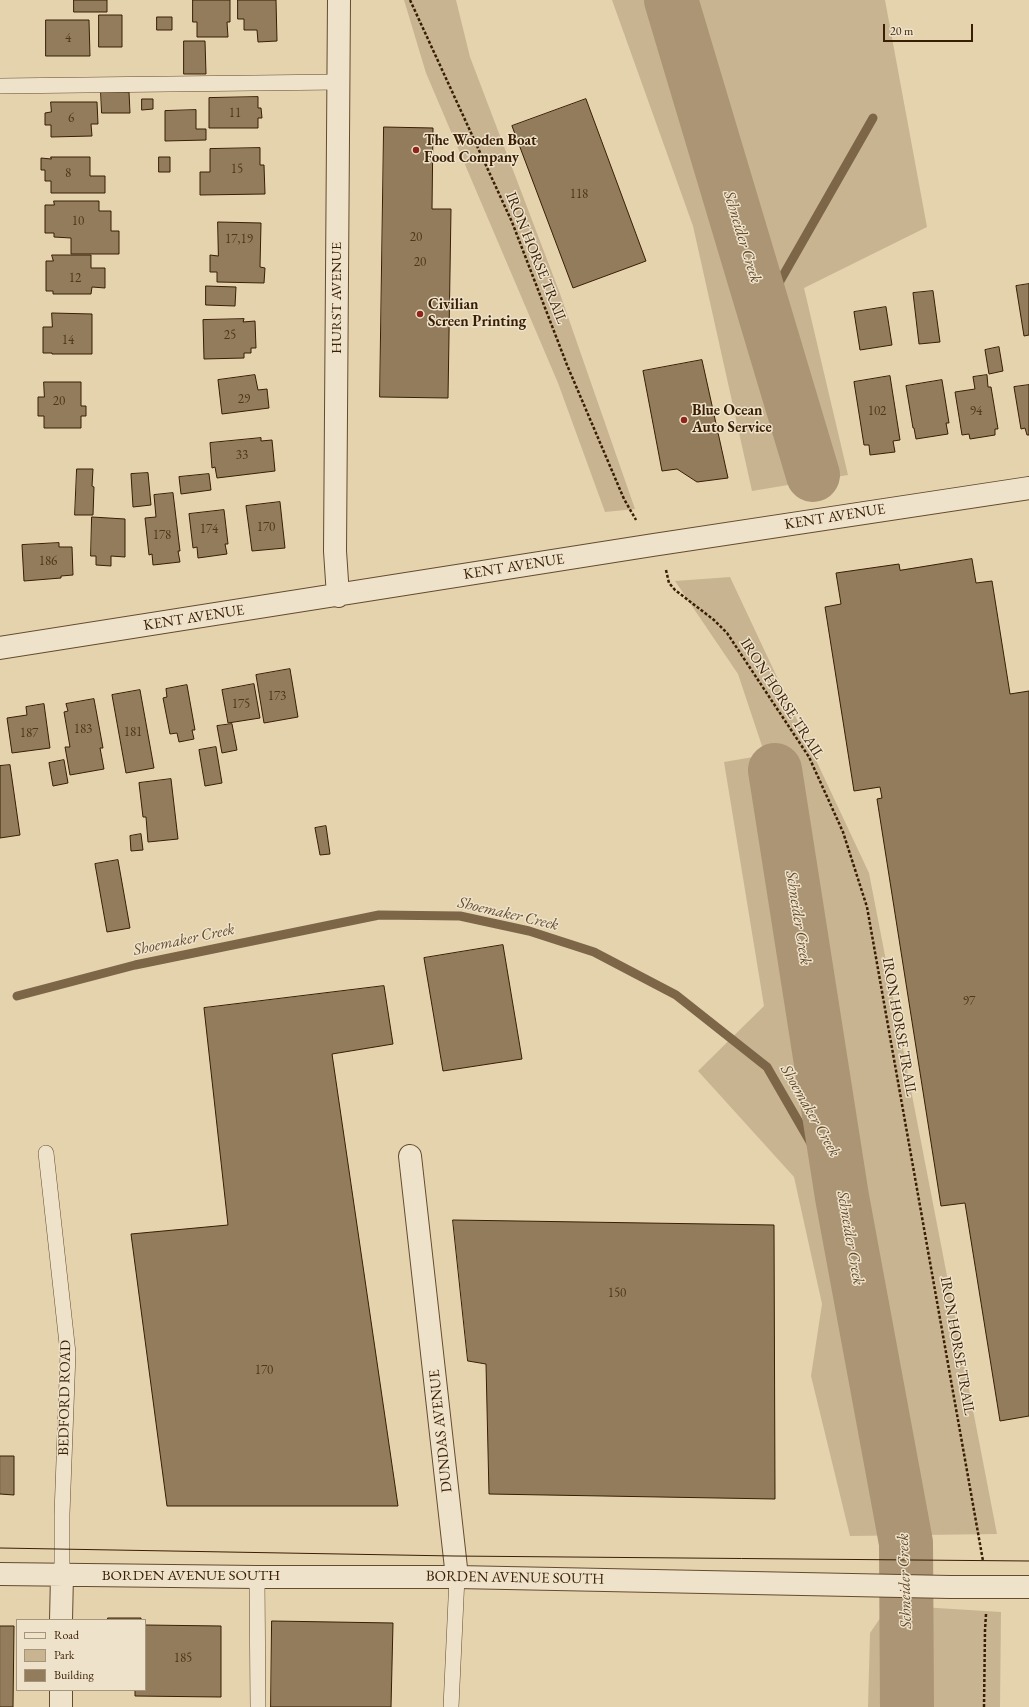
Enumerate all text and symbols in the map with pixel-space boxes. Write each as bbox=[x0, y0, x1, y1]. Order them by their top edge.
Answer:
scale bar bbox=[885, 16, 975, 42]
text: 20 m bbox=[890, 23, 913, 39]
house number: 4 bbox=[65, 30, 71, 46]
house number: 11 bbox=[229, 105, 241, 121]
house number: 6 bbox=[68, 110, 74, 126]
place label: The Wooden Boat Food Company bbox=[424, 132, 537, 167]
marker: The Wooden Boat Food Company bbox=[411, 145, 421, 155]
house number: 15 bbox=[231, 161, 243, 177]
house number: 8 bbox=[65, 165, 71, 181]
house number: 118 bbox=[570, 186, 588, 202]
water label: Schneider Creek bbox=[719, 189, 765, 285]
street label: IRON HORSE TRAIL bbox=[501, 190, 571, 326]
house number: 10 bbox=[72, 213, 84, 229]
house number: 20 bbox=[410, 229, 422, 245]
house number: 17,19 bbox=[225, 231, 253, 247]
street label: HURST AVENUE bbox=[328, 242, 346, 354]
house number: 20 bbox=[414, 254, 426, 270]
house number: 12 bbox=[69, 270, 81, 286]
place label: Civilian Screen Printing bbox=[428, 296, 526, 331]
marker: Civilian Screen Printing bbox=[415, 309, 425, 319]
house number: 25 bbox=[224, 327, 236, 343]
house number: 14 bbox=[62, 332, 74, 348]
house number: 29 bbox=[238, 391, 250, 407]
house number: 20 bbox=[53, 393, 65, 409]
place label: Blue Ocean Auto Service bbox=[692, 402, 772, 437]
house number: 102 bbox=[868, 403, 886, 419]
house number: 94 bbox=[970, 403, 982, 419]
marker: Blue Ocean Auto Service bbox=[679, 415, 689, 425]
house number: 33 bbox=[236, 447, 248, 463]
street label: KENT AVENUE bbox=[783, 500, 887, 534]
house number: 170 bbox=[257, 519, 275, 535]
house number: 174 bbox=[200, 521, 218, 537]
house number: 178 bbox=[153, 527, 171, 543]
street label: KENT AVENUE bbox=[462, 550, 566, 584]
house number: 186 bbox=[39, 553, 57, 569]
street label: KENT AVENUE bbox=[142, 601, 246, 635]
street label: IRON HORSE TRAIL bbox=[736, 635, 828, 763]
house number: 173 bbox=[268, 688, 286, 704]
house number: 175 bbox=[232, 696, 250, 712]
house number: 183 bbox=[74, 721, 92, 737]
house number: 181 bbox=[124, 724, 142, 740]
house number: 187 bbox=[20, 725, 38, 741]
water label: Schneider Creek bbox=[781, 870, 815, 966]
water label: Shoemaker Creek bbox=[456, 893, 560, 935]
water label: Shoemaker Creek bbox=[132, 920, 236, 960]
street label: IRON HORSE TRAIL bbox=[878, 956, 920, 1098]
house number: 97 bbox=[963, 993, 975, 1009]
water label: Shoemaker Creek bbox=[776, 1062, 844, 1160]
water label: Schneider Creek bbox=[832, 1189, 868, 1287]
street label: IRON HORSE TRAIL bbox=[936, 1275, 978, 1417]
house number: 150 bbox=[608, 1285, 626, 1301]
street label: BEDFORD ROAD bbox=[55, 1340, 75, 1456]
house number: 170 bbox=[255, 1362, 273, 1378]
street label: DUNDAS AVENUE bbox=[426, 1369, 456, 1493]
water label: Schneider Creek bbox=[894, 1533, 916, 1629]
street label: BORDEN AVENUE SOUTH bbox=[102, 1567, 280, 1585]
street label: BORDEN AVENUE SOUTH bbox=[426, 1567, 604, 1589]
legend bbox=[16, 1619, 146, 1691]
text: Road bbox=[54, 1627, 79, 1643]
text: Park bbox=[54, 1647, 74, 1663]
house number: 185 bbox=[174, 1650, 192, 1666]
text: Building bbox=[54, 1667, 94, 1683]

